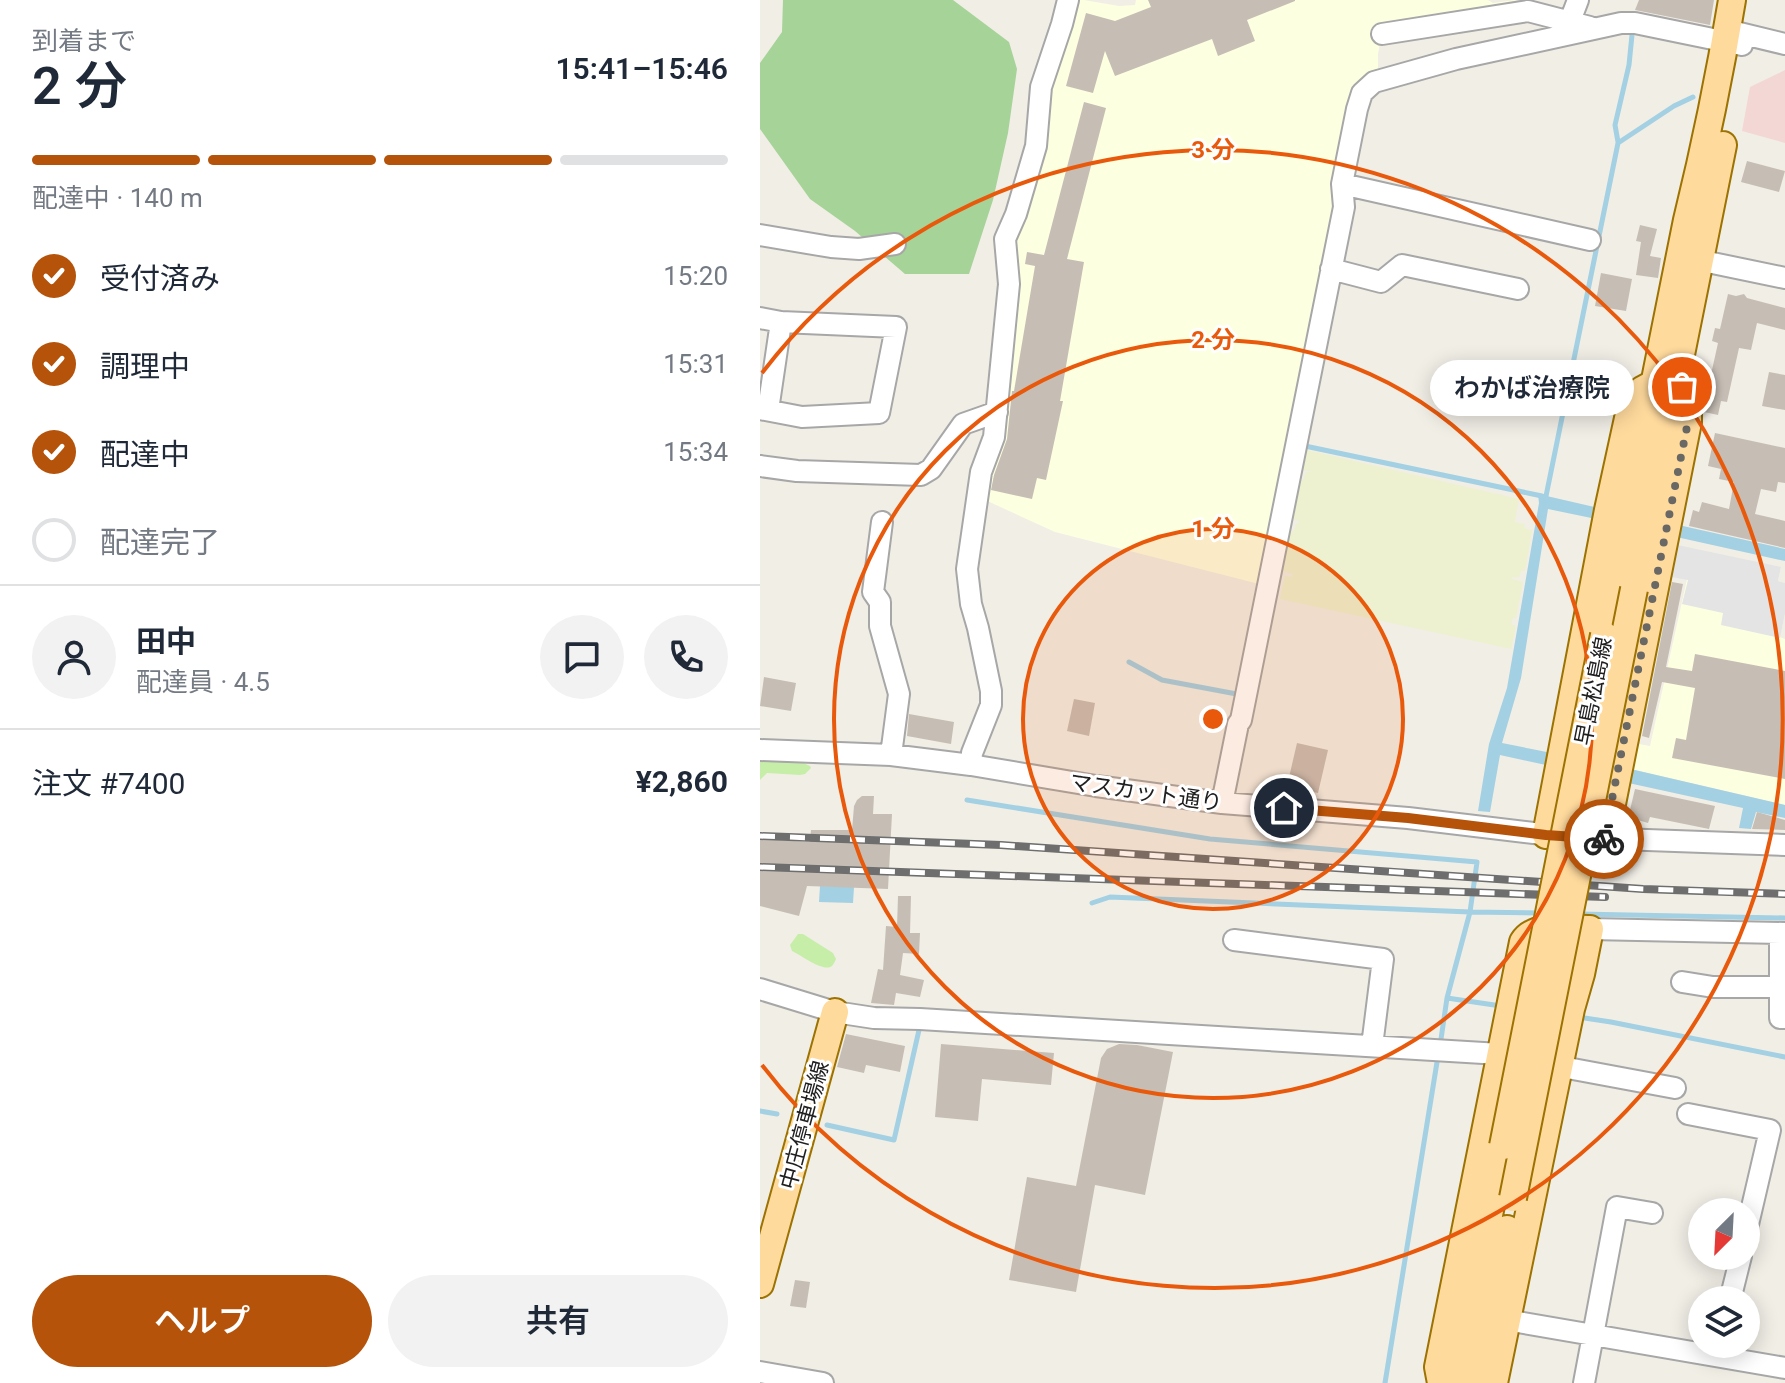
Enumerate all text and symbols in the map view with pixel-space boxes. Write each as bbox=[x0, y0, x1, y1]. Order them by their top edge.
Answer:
text: 到着まで bbox=[32, 26, 136, 56]
text: 15:41–15:46 bbox=[555, 51, 728, 86]
text: 2 分 bbox=[32, 56, 127, 117]
text: 3 分 bbox=[1191, 136, 1235, 164]
text: 配達中 · 140 m bbox=[32, 183, 203, 213]
icon: check bbox=[32, 254, 76, 298]
text: 受付済み bbox=[100, 261, 220, 296]
text: 15:20 bbox=[663, 261, 728, 291]
text: 2 分 bbox=[1191, 326, 1235, 354]
icon: check bbox=[32, 342, 76, 386]
text: 調理中 bbox=[100, 349, 190, 384]
text: 15:31 bbox=[663, 349, 728, 379]
pin bbox=[1648, 353, 1716, 421]
callout: わかば治療院 bbox=[1430, 359, 1634, 415]
icon: bag bbox=[1660, 365, 1704, 409]
text: わかば治療院 bbox=[1454, 373, 1610, 403]
icon: check bbox=[32, 430, 76, 474]
text: 配達中 bbox=[100, 437, 190, 472]
text: 15:34 bbox=[663, 437, 728, 467]
text: 1 分 bbox=[1191, 515, 1235, 543]
text: 配達完了 bbox=[100, 525, 220, 560]
button: person bbox=[32, 615, 116, 699]
button: chat bbox=[540, 615, 624, 699]
button: phone bbox=[644, 615, 728, 699]
text: 田中 bbox=[136, 624, 196, 659]
street label: 早島松島線 bbox=[1571, 635, 1616, 747]
text: 配達員 · 4.5 bbox=[136, 667, 270, 697]
centre of rings bbox=[1199, 705, 1227, 733]
text: ¥2,860 bbox=[636, 764, 728, 799]
text: 注文 #7400 bbox=[32, 766, 185, 801]
street label: マスカット通り bbox=[1068, 769, 1224, 816]
pin bbox=[1250, 774, 1318, 842]
icon: home bbox=[1262, 786, 1306, 830]
courier bbox=[1564, 799, 1644, 879]
icon: bike bbox=[1582, 817, 1626, 861]
street label: 中庄停車場線 bbox=[775, 1058, 834, 1192]
north arrow bbox=[1688, 1198, 1760, 1270]
map controls bbox=[1688, 1198, 1760, 1358]
button: ヘルプ bbox=[32, 1275, 372, 1367]
button: 共有 bbox=[388, 1275, 728, 1367]
button: layers bbox=[1688, 1286, 1760, 1358]

